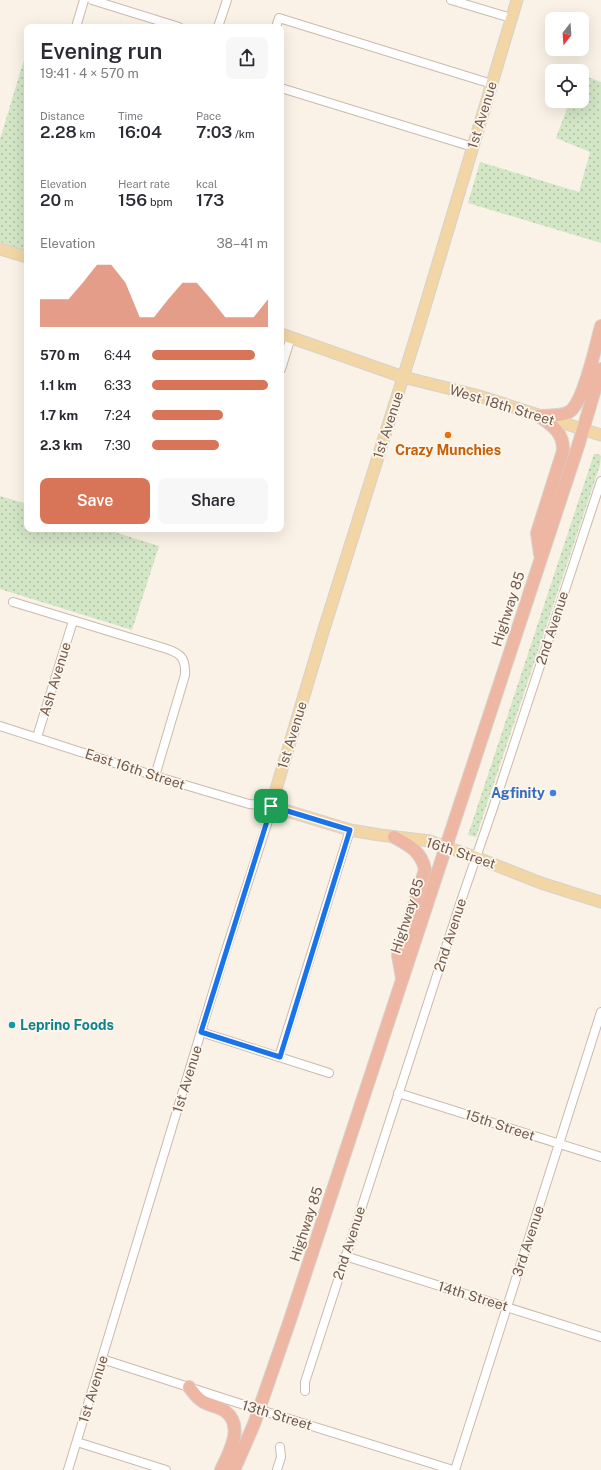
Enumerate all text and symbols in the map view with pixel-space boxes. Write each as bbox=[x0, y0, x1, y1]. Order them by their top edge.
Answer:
north arrow bbox=[545, 12, 589, 56]
map controls bbox=[545, 12, 589, 108]
button: share bbox=[226, 37, 268, 79]
text: Evening run bbox=[40, 38, 162, 64]
button: locate bbox=[545, 64, 589, 108]
text: 19:41 · 4 × 570 m bbox=[40, 66, 139, 81]
street label: 1st Avenue bbox=[464, 79, 500, 151]
text: Distance bbox=[40, 110, 85, 122]
text: Time bbox=[118, 110, 143, 122]
text: Pace bbox=[196, 110, 221, 122]
text: 2.28 bbox=[40, 122, 77, 142]
text: 16:04 bbox=[118, 122, 162, 142]
text: 7:03 bbox=[196, 122, 232, 142]
text: km bbox=[77, 128, 95, 140]
text: /km bbox=[232, 128, 255, 140]
text: Elevation bbox=[40, 178, 87, 190]
text: Heart rate bbox=[118, 178, 170, 190]
text: kcal bbox=[196, 178, 217, 190]
text: 20 bbox=[40, 190, 61, 210]
text: 156 bbox=[118, 190, 147, 210]
text: 173 bbox=[196, 190, 224, 210]
text: m bbox=[61, 196, 73, 208]
text: bpm bbox=[147, 196, 173, 208]
text: Elevation bbox=[40, 236, 95, 251]
text: 38–41 m bbox=[216, 236, 268, 251]
text: 570 m bbox=[40, 348, 80, 363]
text: 6:44 bbox=[104, 348, 131, 363]
text: 1.1 km bbox=[40, 378, 77, 393]
text: 6:33 bbox=[104, 378, 131, 393]
street label: West 18th Street bbox=[448, 381, 556, 429]
street label: 1st Avenue bbox=[370, 389, 406, 461]
text: 1.7 km bbox=[40, 408, 78, 423]
text: 7:24 bbox=[104, 408, 131, 423]
marker: Crazy Munchies bbox=[443, 430, 453, 440]
text: 2.3 km bbox=[40, 438, 83, 453]
text: 7:30 bbox=[104, 438, 131, 453]
place label: Crazy Munchies bbox=[395, 442, 501, 458]
button: Save bbox=[40, 478, 150, 524]
button: Share bbox=[158, 478, 268, 524]
street label: Highway 85 bbox=[488, 569, 528, 648]
street label: 2nd Avenue bbox=[533, 589, 571, 667]
street label: Ash Avenue bbox=[36, 640, 74, 718]
street label: 1st Avenue bbox=[274, 699, 310, 771]
street label: East 16th Street bbox=[83, 745, 187, 793]
place label: Agfinity bbox=[491, 785, 545, 801]
marker: Agfinity bbox=[548, 788, 558, 798]
pin bbox=[254, 789, 288, 823]
icon: arrive bbox=[260, 795, 282, 817]
street label: 16th Street bbox=[424, 834, 498, 872]
street label: Highway 85 bbox=[387, 876, 427, 955]
street label: 2nd Avenue bbox=[431, 896, 469, 974]
place label: Leprino Foods bbox=[20, 1017, 114, 1033]
marker: Leprino Foods bbox=[7, 1020, 17, 1030]
street label: 1st Avenue bbox=[169, 1043, 205, 1115]
street label: 15th Street bbox=[463, 1106, 537, 1144]
street label: Highway 85 bbox=[286, 1184, 326, 1263]
street label: 3rd Avenue bbox=[509, 1203, 547, 1279]
street label: 2nd Avenue bbox=[330, 1204, 368, 1282]
street label: 14th Street bbox=[436, 1278, 510, 1314]
street label: 1st Avenue bbox=[75, 1353, 111, 1425]
street label: 13th Street bbox=[240, 1397, 314, 1433]

